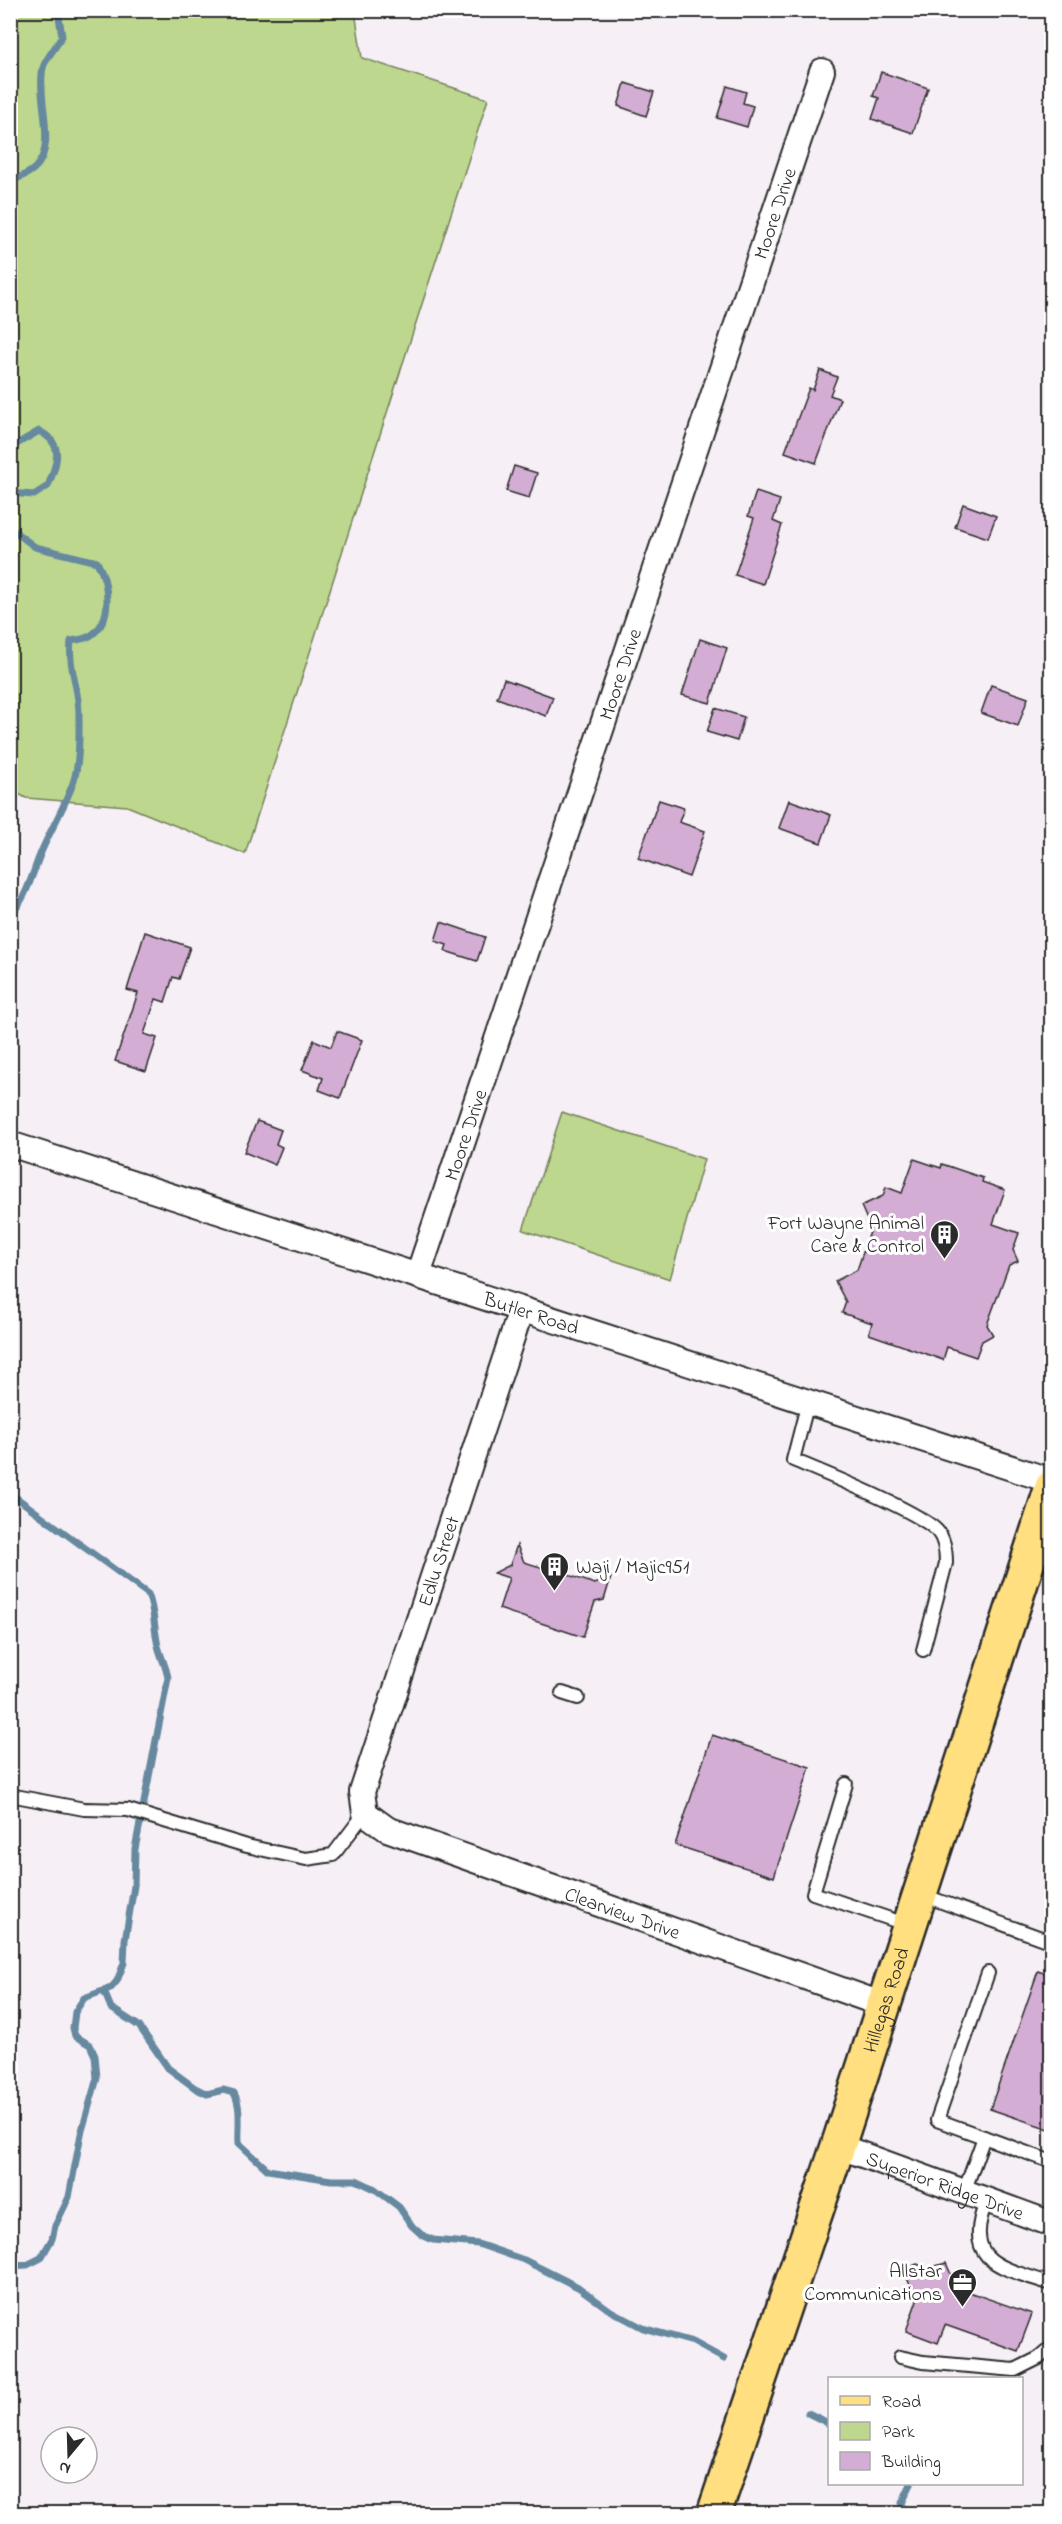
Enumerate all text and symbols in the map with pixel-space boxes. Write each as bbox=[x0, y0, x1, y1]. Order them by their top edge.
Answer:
street label: Moore Drive bbox=[748, 164, 806, 264]
street label: Moore Drive bbox=[593, 625, 651, 724]
street label: Moore Drive bbox=[439, 1086, 496, 1185]
place label: Fort Wayne Animal Care & Control bbox=[767, 1210, 924, 1262]
building icon: Fort Wayne Animal Care & Control bbox=[929, 1218, 961, 1260]
street label: Butler Road bbox=[478, 1286, 582, 1344]
street label: Edlu Street bbox=[412, 1513, 469, 1611]
building icon: Waji / Majic951 bbox=[539, 1550, 571, 1592]
place label: Waji / Majic951 bbox=[576, 1554, 689, 1583]
street label: Clearview Drive bbox=[560, 1881, 684, 1949]
street label: Hillegas Road bbox=[857, 1944, 919, 2057]
street label: Superior Ridge Drive bbox=[861, 2145, 1027, 2229]
place label: Allstar Communications bbox=[804, 2258, 943, 2310]
office icon: Allstar Communications bbox=[947, 2266, 979, 2308]
legend bbox=[828, 2377, 1023, 2485]
text: Road bbox=[882, 2390, 921, 2416]
text: Park bbox=[882, 2420, 915, 2446]
north arrow bbox=[39, 2425, 99, 2485]
text: Building bbox=[881, 2450, 941, 2477]
text: N bbox=[56, 2454, 74, 2480]

